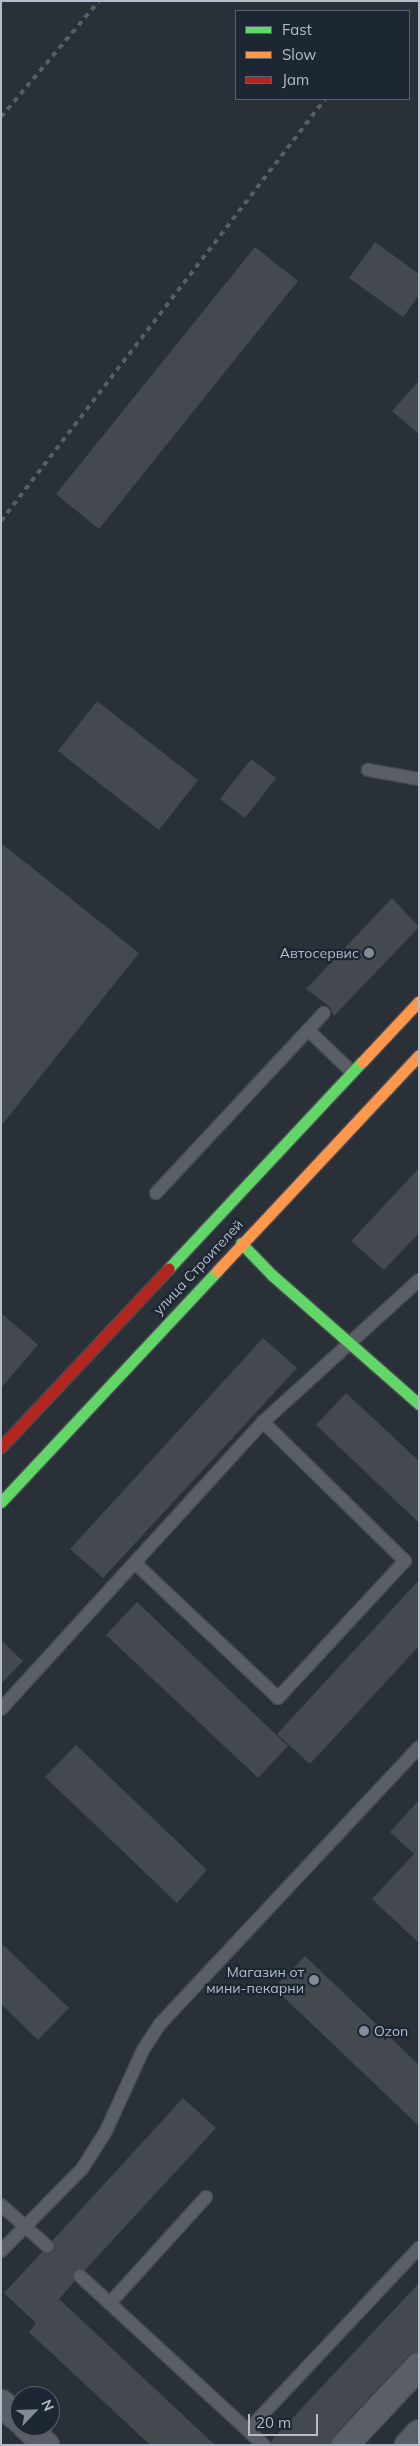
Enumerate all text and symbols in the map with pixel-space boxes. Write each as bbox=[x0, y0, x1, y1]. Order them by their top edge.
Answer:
legend bbox=[235, 10, 410, 100]
text: Fast bbox=[282, 20, 312, 39]
text: Slow bbox=[282, 45, 316, 64]
text: Jam bbox=[282, 70, 309, 89]
place label: Автосервис bbox=[280, 945, 359, 961]
marker: Автосервис bbox=[363, 947, 375, 959]
street label: улица Строителей bbox=[150, 1216, 246, 1318]
place label: Магазин от мини-пекарни bbox=[206, 1964, 304, 1996]
marker: Магазин от мини-пекарни bbox=[308, 1974, 320, 1986]
place label: Ozon bbox=[374, 2023, 408, 2039]
marker: Ozon bbox=[358, 2025, 370, 2037]
north arrow bbox=[10, 2386, 60, 2436]
text: N bbox=[37, 2397, 58, 2414]
scale bar bbox=[250, 2404, 320, 2436]
text: 20 m bbox=[256, 2413, 291, 2432]

